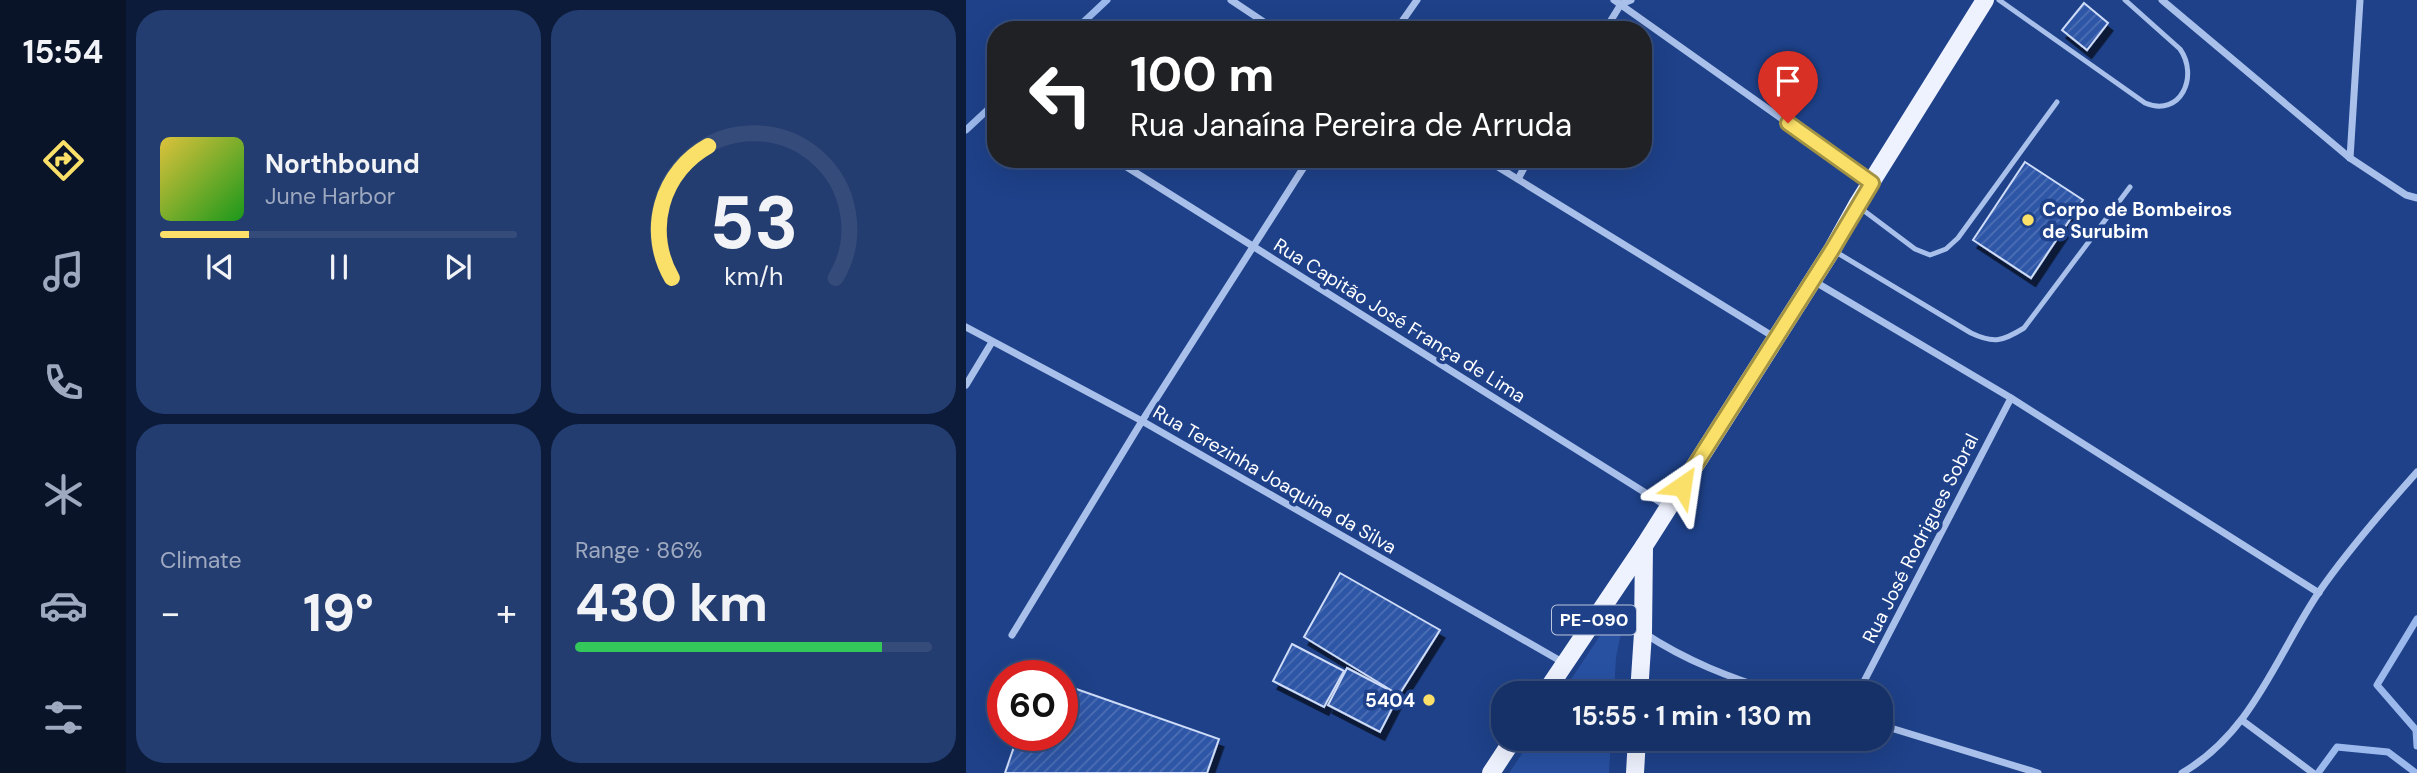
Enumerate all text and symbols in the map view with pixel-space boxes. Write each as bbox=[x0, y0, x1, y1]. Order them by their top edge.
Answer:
text: 15:54 bbox=[23, 31, 103, 73]
text: 100 m bbox=[1130, 42, 1274, 106]
icon: left bbox=[1015, 49, 1106, 140]
pin bbox=[1758, 51, 1818, 123]
icon: arrive bbox=[1769, 62, 1807, 100]
text: Rua Janaína Pereira de Arruda bbox=[1130, 104, 1572, 146]
icon: directions bbox=[39, 136, 88, 185]
text: Northbound bbox=[265, 147, 420, 181]
text: 53 bbox=[709, 176, 798, 271]
text: June Harbor bbox=[265, 181, 395, 211]
place label: Corpo de Bombeiros de Surubim bbox=[2042, 197, 2232, 244]
marker: Corpo de Bombeiros de Surubim bbox=[2020, 212, 2036, 228]
street label: Rua Capitão José França de Lima bbox=[1269, 232, 1530, 409]
icon: music bbox=[39, 247, 88, 296]
icon: previous bbox=[201, 248, 239, 286]
icon: pause bbox=[320, 248, 358, 286]
icon: next bbox=[439, 248, 477, 286]
text: km/h bbox=[724, 260, 783, 293]
icon: phone bbox=[39, 358, 88, 407]
street label: Rua Terezinha Joaquina da Silva bbox=[1149, 399, 1401, 560]
street label: Rua José Rodrigues Sobral bbox=[1857, 429, 1984, 647]
position arrow bbox=[1645, 449, 1719, 523]
icon: climate bbox=[39, 470, 88, 519]
text: Range · 86% bbox=[575, 535, 702, 565]
text: Climate bbox=[160, 545, 242, 575]
text: 430 km bbox=[575, 569, 768, 637]
text: 19° bbox=[303, 579, 374, 647]
icon: car bbox=[39, 581, 88, 630]
text: − bbox=[160, 588, 181, 638]
text: + bbox=[496, 588, 517, 638]
road number: PE-090 bbox=[1552, 606, 1636, 634]
speed limit sign: 60 bbox=[987, 660, 1078, 751]
place label: 5404 bbox=[1365, 688, 1415, 713]
marker: 5404 bbox=[1421, 692, 1437, 708]
icon: filters bbox=[39, 693, 88, 742]
text: 15:55 · 1 min · 130 m bbox=[1572, 699, 1812, 733]

